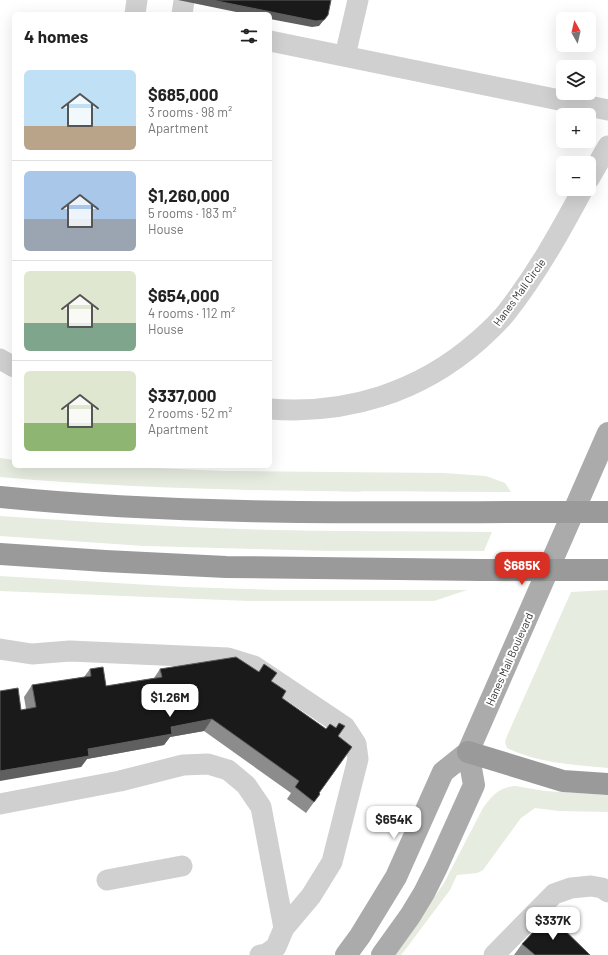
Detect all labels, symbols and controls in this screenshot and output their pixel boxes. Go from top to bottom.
north arrow [556,12,596,52]
map controls [556,12,596,196]
icon: filters [238,25,260,47]
text: 4 homes [24,26,88,46]
button: layers [556,60,596,100]
text: $685,000 [148,84,218,104]
icon: home [56,86,104,134]
text: 3 rooms · 98 m² [148,104,232,120]
button: + [556,108,596,148]
text: Apartment [148,120,209,136]
button: − [556,156,596,196]
text: $1,260,000 [148,185,230,205]
icon: home [56,187,104,235]
text: 5 rooms · 183 m² [148,205,237,221]
text: House [148,221,184,237]
street label: Hanes Mall Circle [490,256,548,328]
text: $654,000 [148,285,219,305]
icon: home [56,287,104,335]
text: 4 rooms · 112 m² [148,305,235,321]
text: House [148,321,184,337]
text: $337,000 [148,385,217,405]
icon: home [56,387,104,435]
text: 2 rooms · 52 m² [148,405,233,421]
text: Apartment [148,421,209,437]
pin: $685K [494,552,550,586]
text: $685K [504,557,540,573]
street label: Hanes Mall Boulevard [483,611,535,707]
pin: $1.26M [137,684,203,718]
text: $1.26M [150,689,190,705]
pin: $654K [366,806,422,840]
text: $654K [375,811,413,827]
pin: $337K [525,907,581,941]
text: $337K [535,912,571,928]

